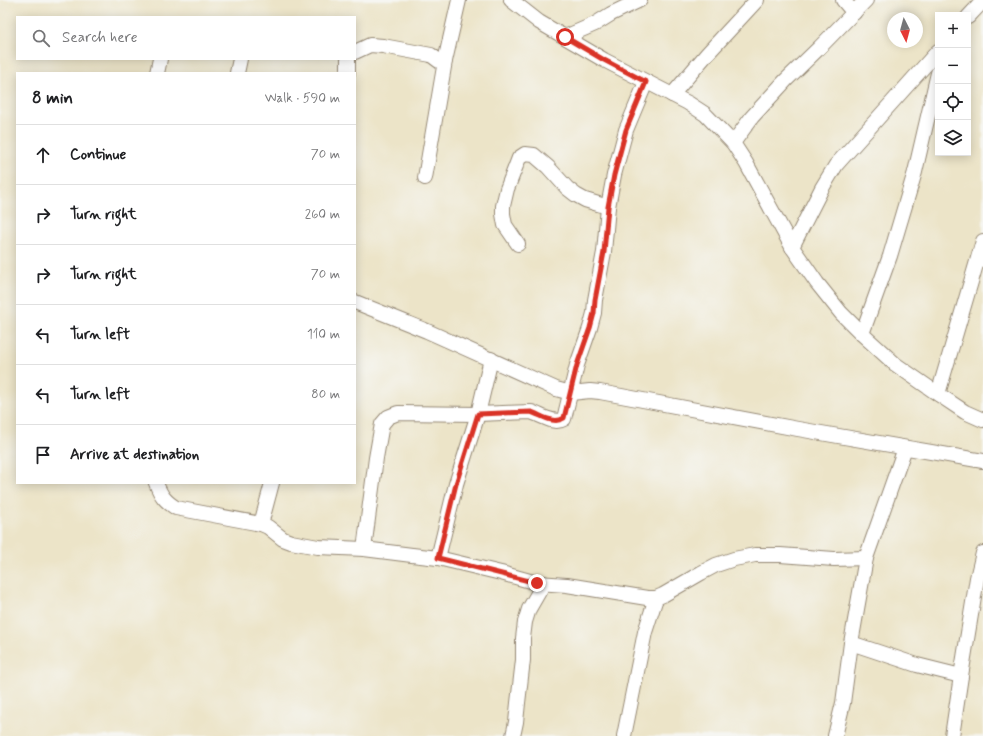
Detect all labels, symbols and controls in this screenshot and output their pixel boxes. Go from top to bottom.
north arrow [887,12,923,48]
map controls [935,12,971,156]
button: + [935,12,971,48]
search box [16,16,356,60]
icon: search [30,27,52,49]
text: Search here [62,28,138,48]
route start [556,28,574,46]
button: − [935,48,971,84]
button: locate [935,84,971,120]
text: 8 min [32,87,73,109]
text: Walk · 590 m [265,90,340,107]
button: layers [935,120,971,156]
icon: ahead [32,144,54,166]
text: Continue [70,145,126,165]
text: 70 m [311,146,340,163]
icon: right [32,204,54,226]
text: Turn right [70,205,137,225]
text: 260 m [305,206,340,223]
icon: right [32,264,54,286]
text: Turn right [70,265,137,285]
text: 70 m [311,266,340,283]
icon: left [32,324,54,346]
text: Turn left [70,325,130,345]
text: 110 m [307,326,340,343]
icon: left [32,384,54,406]
text: Turn left [70,385,130,405]
text: 80 m [311,386,340,403]
icon: arrive [32,444,54,466]
text: Arrive at destination [70,445,199,465]
route end [528,574,546,592]

